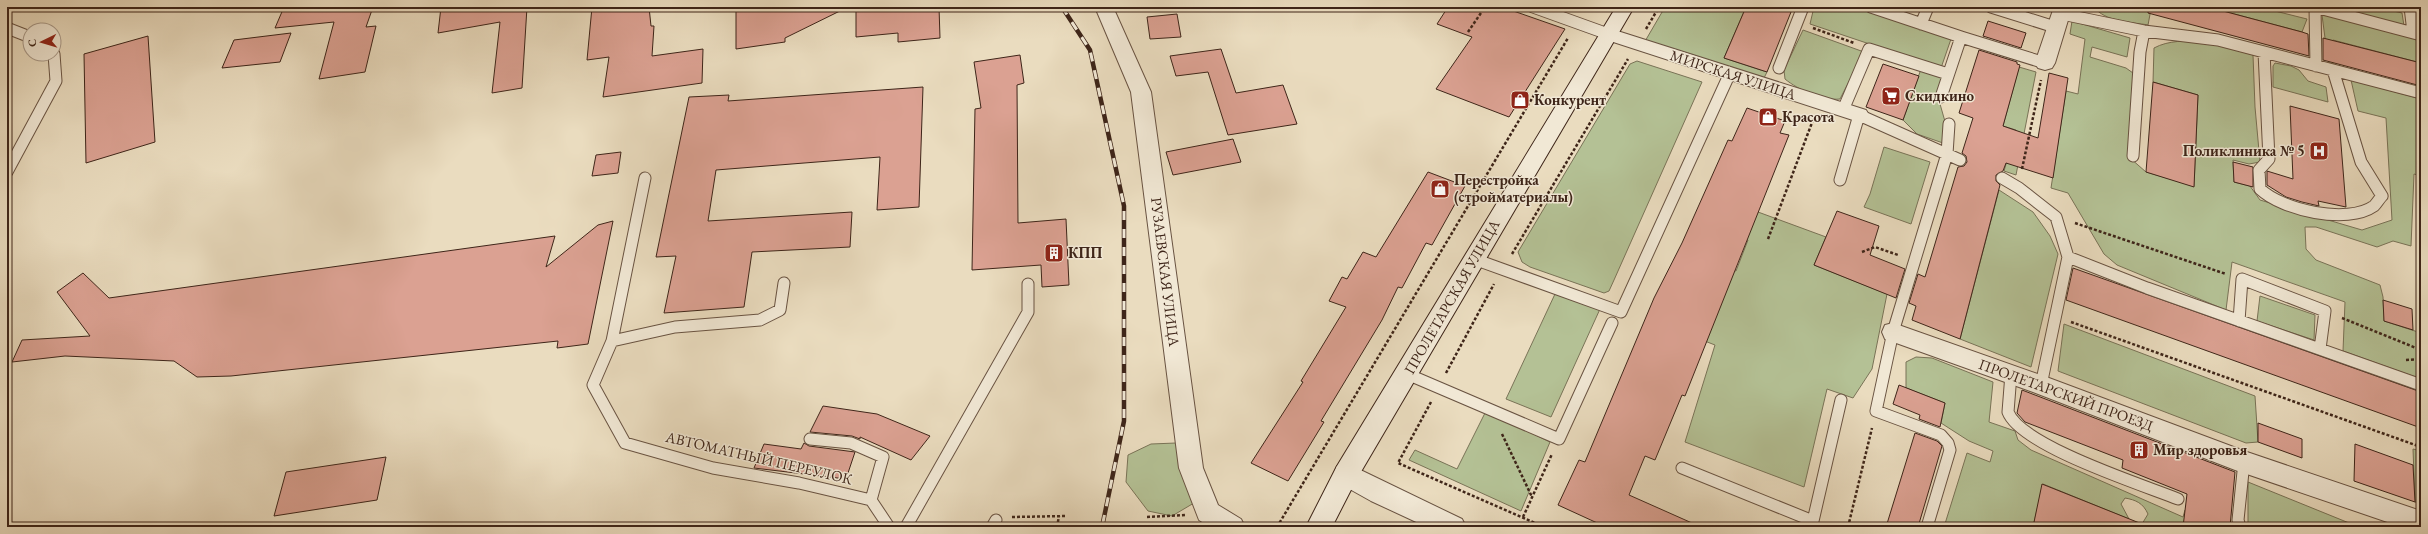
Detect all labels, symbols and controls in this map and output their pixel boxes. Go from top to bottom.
north arrow [22,22,62,62]
text: С [25,38,39,47]
street label: МИРСКАЯ УЛИЦА [1668,45,1799,104]
supermarket icon: Скидкино [1880,85,1902,107]
place label: Скидкино [1905,86,1974,105]
shop icon: Конкурент [1509,89,1531,111]
place label: Конкурент [1534,90,1606,109]
shop icon: Красота [1757,106,1779,128]
place label: Красота [1782,107,1835,126]
hospital icon: Поликлиника № 5 [2308,140,2330,162]
place label: Поликлиника № 5 [2183,141,2305,160]
place label: Перестройка (стройматериалы) [1454,170,1573,206]
shop icon: Перестройка (стройматериалы) [1429,178,1451,200]
street label: РУЗАЕВСКАЯ УЛИЦА [1147,196,1184,348]
street label: ПРОЛЕТАРСКАЯ УЛИЦА [1399,215,1504,378]
building icon: КПП [1043,242,1065,264]
place label: КПП [1068,243,1102,262]
street label: ПРОЛЕТАРСКИЙ ПРОЕЗД [1976,354,2156,435]
street label: АВТОМАТНЫЙ ПЕРЕУЛОК [663,427,854,488]
building icon: Мир здоровья [2128,439,2150,461]
place label: Мир здоровья [2153,440,2247,459]

